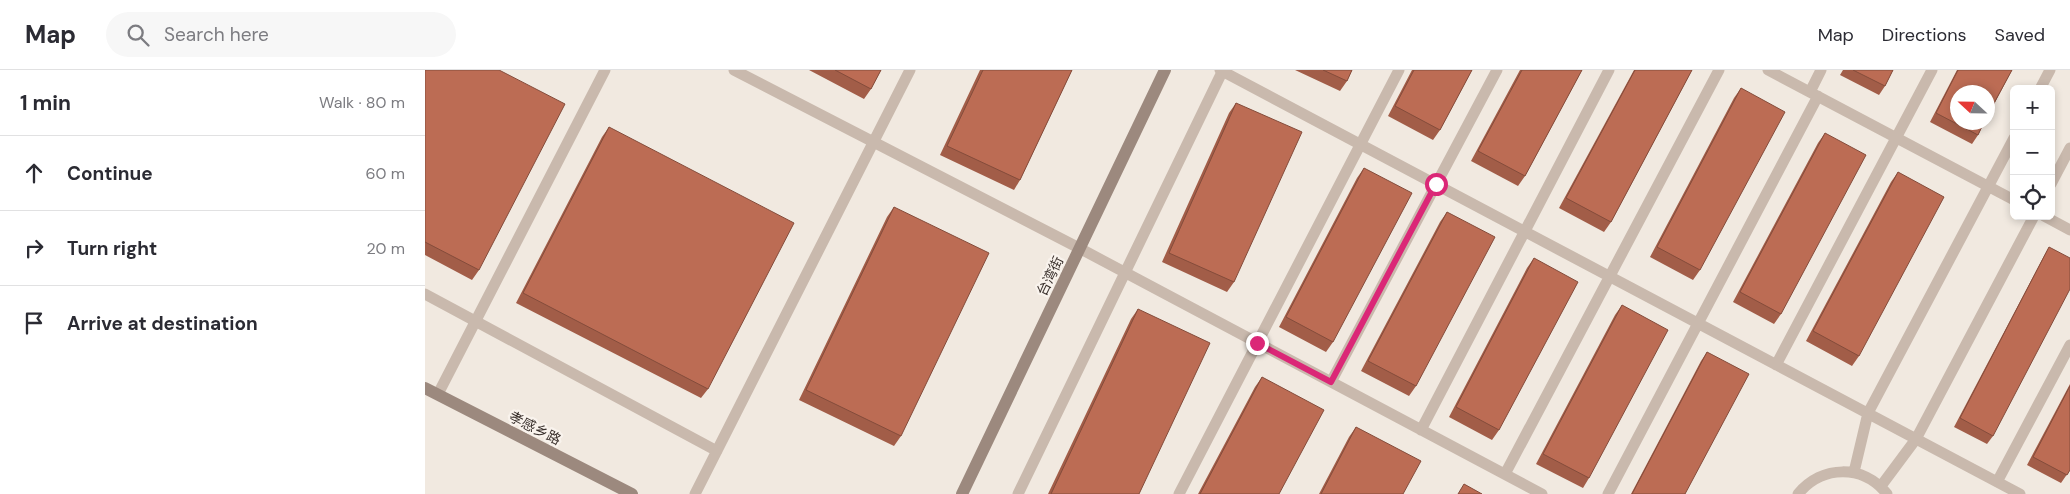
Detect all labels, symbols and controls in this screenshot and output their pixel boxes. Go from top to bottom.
search box [106,12,456,57]
text: Map [25,19,76,50]
icon: search [124,21,152,49]
text: Search here [164,22,269,47]
text: Map [1818,23,1854,47]
text: Directions [1882,23,1967,47]
text: Saved [1995,23,2045,47]
north arrow [1950,85,1995,130]
map controls [2010,85,2055,220]
button: + [2010,85,2055,130]
text: 1 min [20,89,71,117]
text: Walk · 80 m [319,92,405,113]
button: − [2010,130,2055,175]
icon: ahead [20,159,48,187]
text: Continue [67,161,153,186]
text: 60 m [365,163,405,184]
route start [1425,173,1448,196]
button: locate [2010,175,2055,220]
icon: right [20,234,48,262]
text: Turn right [67,236,157,261]
text: 20 m [366,238,405,259]
street label: 台湾街 [1033,253,1067,299]
icon: arrive [20,309,48,337]
text: Arrive at destination [67,311,258,336]
route end [1246,332,1269,355]
street label: 孝感乡路 [506,407,564,449]

